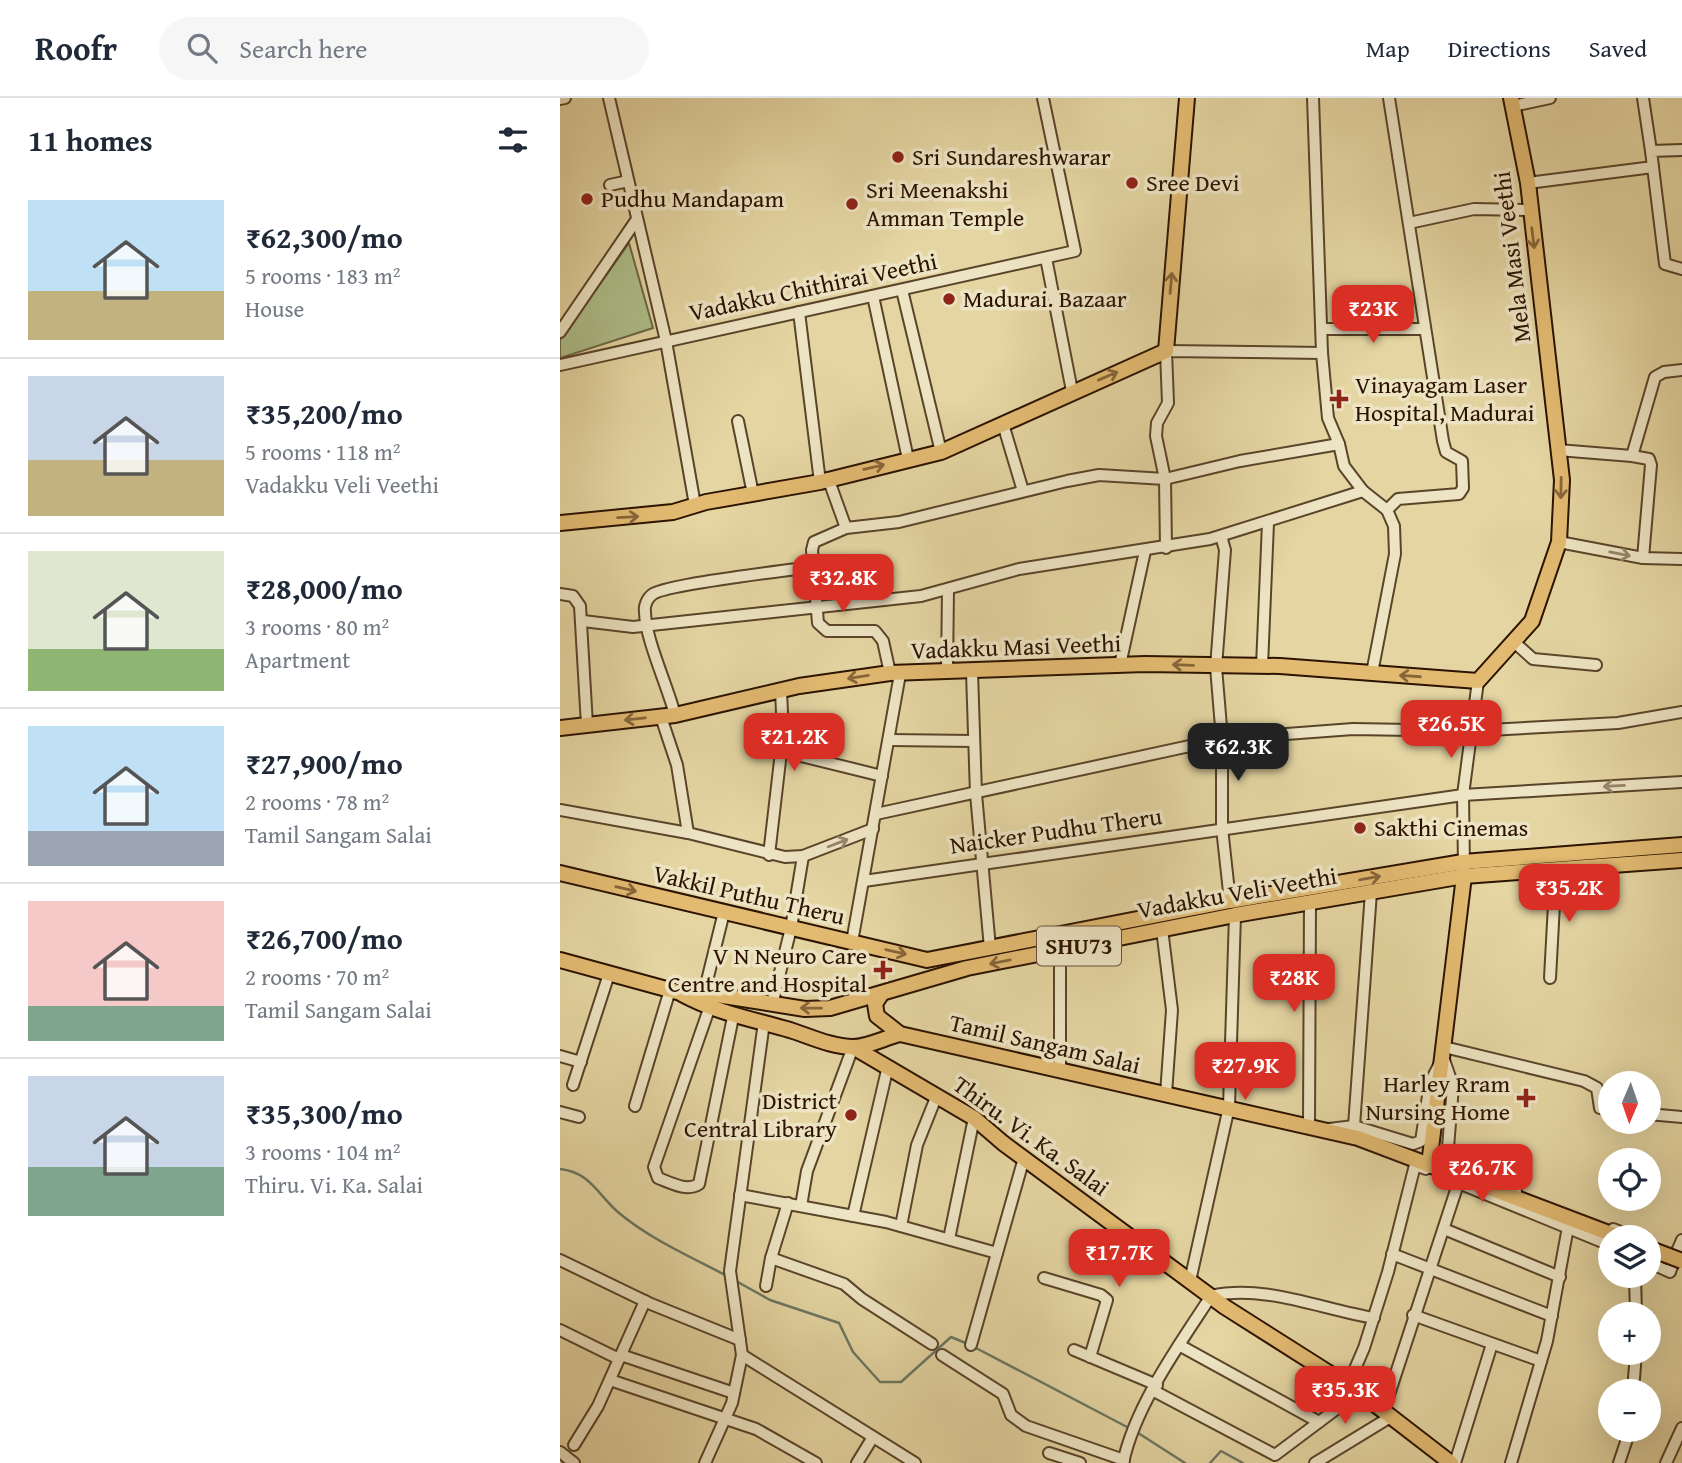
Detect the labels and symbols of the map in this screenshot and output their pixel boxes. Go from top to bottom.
place label: Sri Sundareshwarar [912,139,1111,174]
marker: Sri Sundareshwarar [890,149,906,165]
place label: Sree Devi [1146,165,1240,200]
street label: Mela Masi Veethi [1484,169,1539,345]
place label: Sri Meenakshi Amman Temple [866,172,1024,235]
marker: Sree Devi [1124,175,1140,191]
place label: Pudhu Mandapam [601,181,784,216]
marker: Pudhu Mandapam [579,191,595,207]
marker: Sri Meenakshi Amman Temple [844,196,860,212]
one-way arrow [1527,226,1540,249]
street label: Vadakku Chithirai Veethi [686,243,940,330]
one-way arrow [1165,272,1178,295]
place label: Madurai. Bazaar [963,281,1127,316]
pin: ₹23K [1332,286,1414,345]
marker: Madurai. Bazaar [941,291,957,307]
place label: Vinayagam Laser Hospital, Madurai [1355,367,1535,430]
one-way arrow [1097,368,1118,381]
marker: Vinayagam Laser Hospital, Madurai [1329,389,1349,409]
one-way arrow [862,460,885,473]
one-way arrow [1555,476,1568,499]
one-way arrow [616,510,639,523]
one-way arrow [1608,548,1631,561]
pin: ₹32.8K [786,554,900,614]
street label: Vadakku Masi Veethi [910,625,1122,668]
one-way arrow [1172,659,1195,672]
one-way arrow [1399,669,1422,682]
one-way arrow [847,671,870,684]
pin: ₹26.5K [1394,700,1508,760]
one-way arrow [624,713,647,726]
pin: ₹21.2K [737,714,851,773]
pin: ₹62.3K [1181,724,1295,783]
one-way arrow [1603,780,1626,793]
street label: Naicker Pudhu Theru [948,798,1164,863]
place label: Sakthi Cinemas [1374,810,1528,845]
marker: Sakthi Cinemas [1352,820,1368,836]
one-way arrow [826,835,848,848]
street label: Vakkil Puthu Theru [650,855,849,934]
street label: Vadakku Veli Veethi [1134,858,1340,927]
pin: ₹35.2K [1512,864,1626,924]
one-way arrow [1358,871,1381,884]
one-way arrow [615,883,637,896]
road number: SHU73 [1037,926,1121,966]
place label: V N Neuro Care Centre and Hospital [668,938,867,1001]
one-way arrow [884,946,907,960]
pin: ₹28K [1253,954,1335,1014]
one-way arrow [989,955,1012,969]
marker: V N Neuro Care Centre and Hospital [873,960,893,980]
one-way arrow [800,1002,823,1015]
street label: Tamil Sangam Salai [946,1005,1144,1083]
pin: ₹27.9K [1188,1042,1302,1102]
place label: Harley Rram Nursing Home [1365,1066,1510,1129]
street label: Thiru. Vi. Ka. Salai [946,1067,1117,1204]
north arrow [1598,1071,1661,1134]
place label: District Central Library [684,1083,838,1146]
marker: Harley Rram Nursing Home [1516,1088,1536,1108]
marker: District Central Library [843,1107,859,1123]
pin: ₹26.7K [1425,1144,1539,1204]
pin: ₹17.7K [1062,1230,1176,1289]
pin: ₹35.3K [1288,1366,1402,1426]

